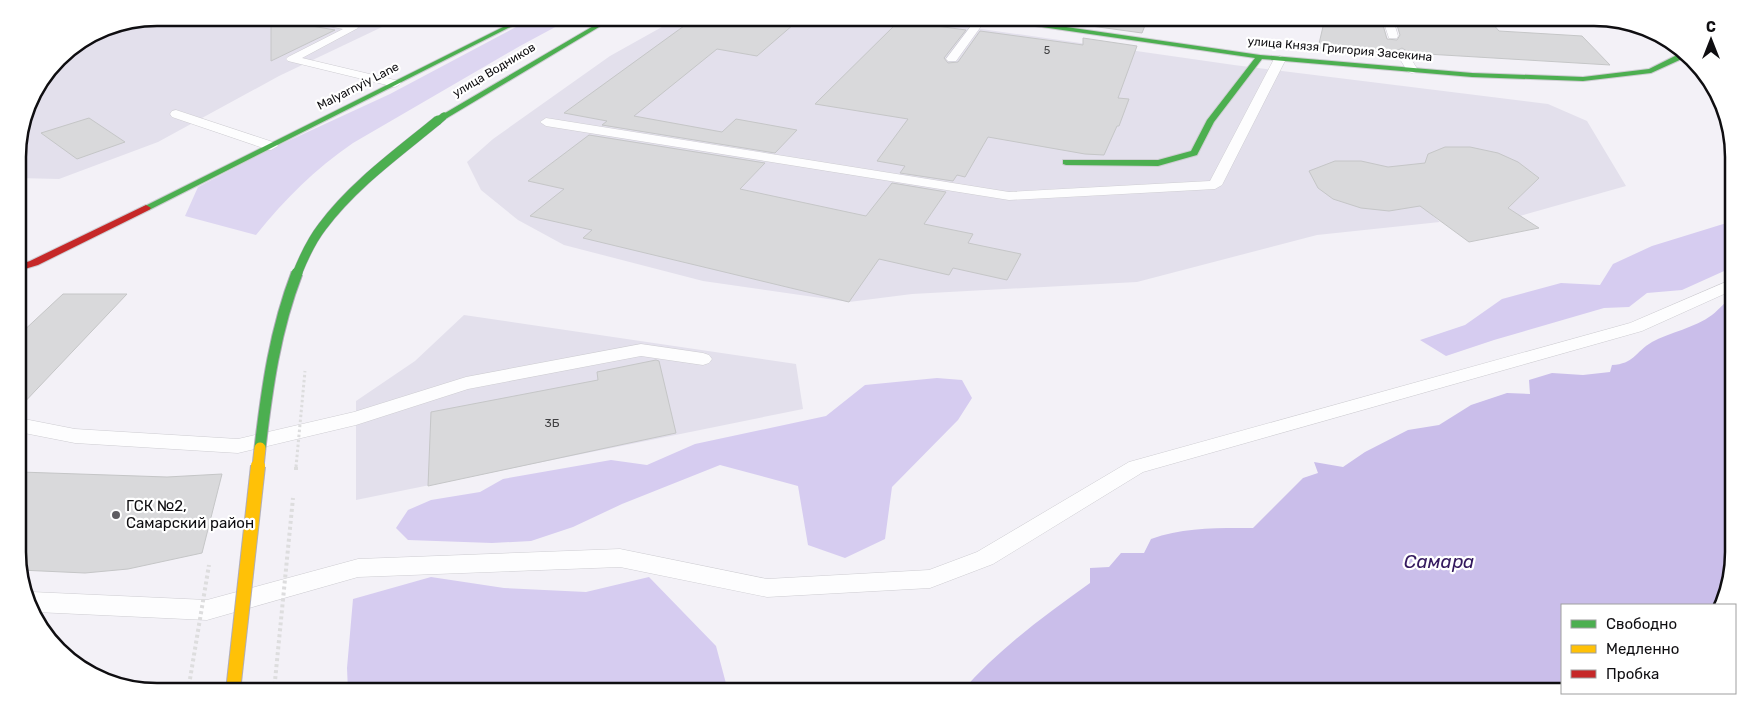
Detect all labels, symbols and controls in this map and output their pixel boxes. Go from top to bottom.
north arrow [1686,15,1736,65]
text: С [1706,19,1716,36]
street label: улица Князя Григория Засекина [1247,34,1433,64]
street label: улица Водников [450,40,538,100]
house number: 5 [1044,44,1051,57]
street label: Malyarnyiy Lane [315,59,401,113]
house number: 3Б [545,416,560,430]
place label: ГСК №2, Самарский район [126,497,254,532]
marker: ГСК №2, Самарский район [110,509,122,521]
water label: Самара [1404,550,1474,573]
legend [1561,604,1736,694]
text: Свободно [1606,615,1677,633]
text: Медленно [1606,640,1679,658]
text: Пробка [1606,665,1659,683]

